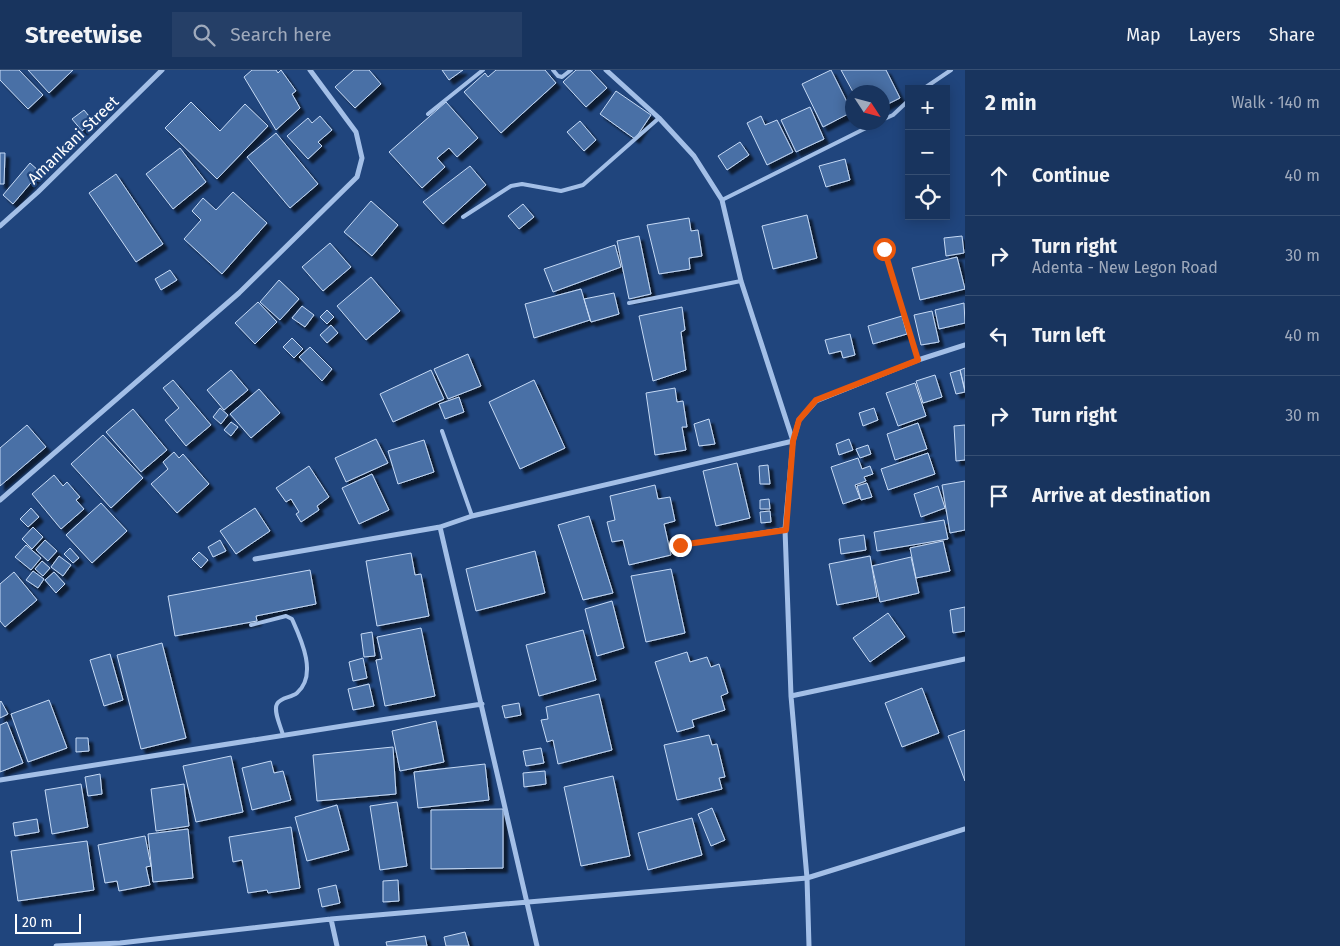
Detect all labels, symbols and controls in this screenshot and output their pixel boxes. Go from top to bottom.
search box [172,12,522,57]
text: Streetwise [25,21,142,49]
icon: search [190,21,218,49]
text: Search here [230,23,332,46]
text: Map [1126,24,1161,46]
text: Layers [1189,24,1241,46]
text: Share [1269,24,1315,46]
north arrow [845,85,890,130]
map controls [905,85,950,220]
button: + [905,85,950,130]
text: 2 min [985,90,1037,116]
street label: Amankani Street [24,92,123,188]
text: Walk · 140 m [1231,93,1320,112]
button: − [905,130,950,175]
icon: ahead [985,162,1013,190]
text: Continue [1032,164,1110,187]
text: 40 m [1285,166,1320,185]
button: locate [905,175,950,220]
text: Turn right [1032,235,1117,258]
route start [873,238,896,261]
icon: right [985,242,1013,270]
text: 30 m [1285,246,1320,265]
text: Adenta - New Legon Road [1032,258,1218,277]
icon: left [985,322,1013,350]
text: Turn left [1032,324,1106,347]
text: 40 m [1285,326,1320,345]
icon: right [985,402,1013,430]
text: Turn right [1032,404,1117,427]
text: 30 m [1285,406,1320,425]
icon: arrive [985,482,1013,510]
text: Arrive at destination [1032,484,1211,507]
route end [669,534,692,557]
scale bar [15,911,81,934]
text: 20 m [22,914,52,931]

